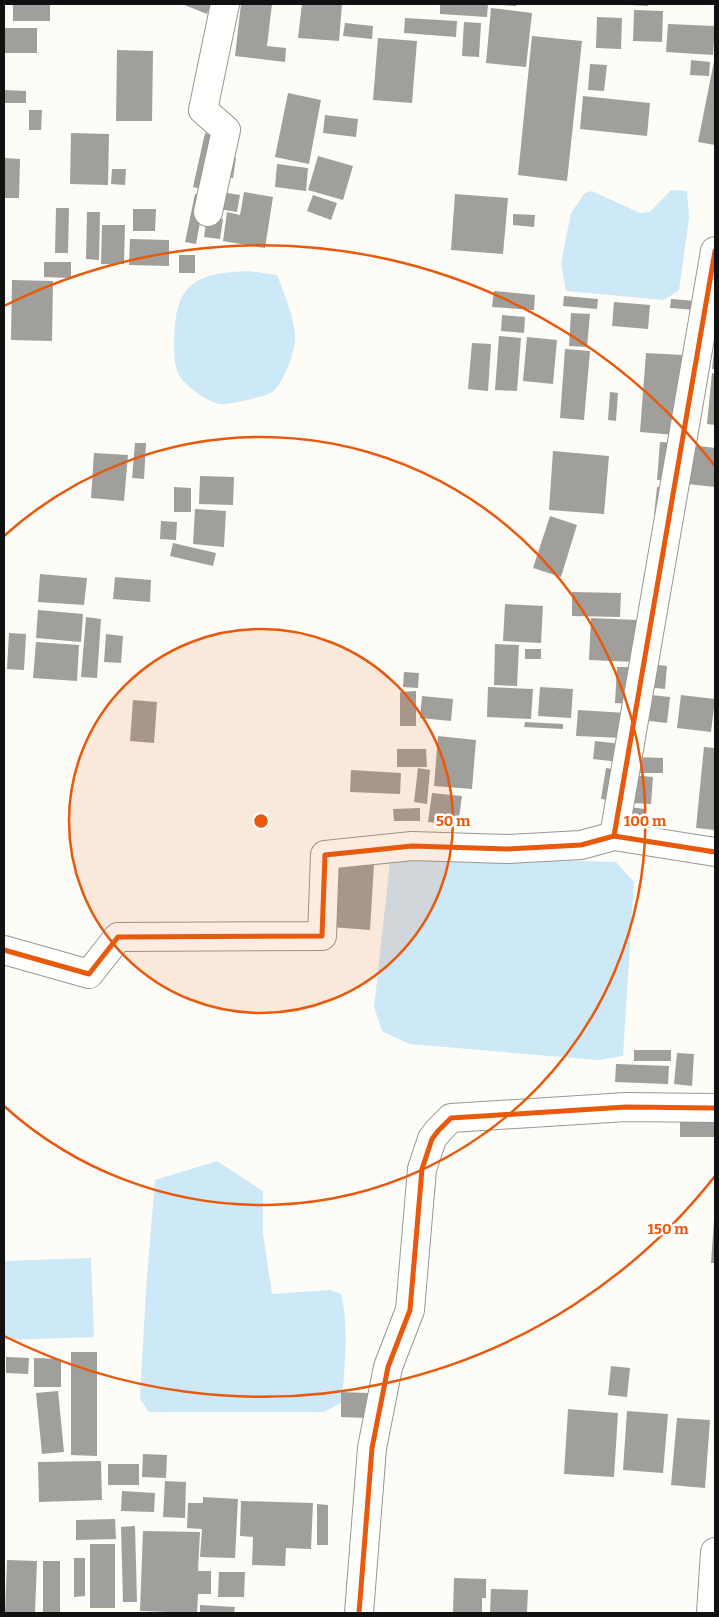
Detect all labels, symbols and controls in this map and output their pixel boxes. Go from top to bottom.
centre of rings [252,812,270,830]
text: 50 m [436,812,471,830]
text: 100 m [624,812,667,830]
text: 150 m [647,1220,689,1238]

